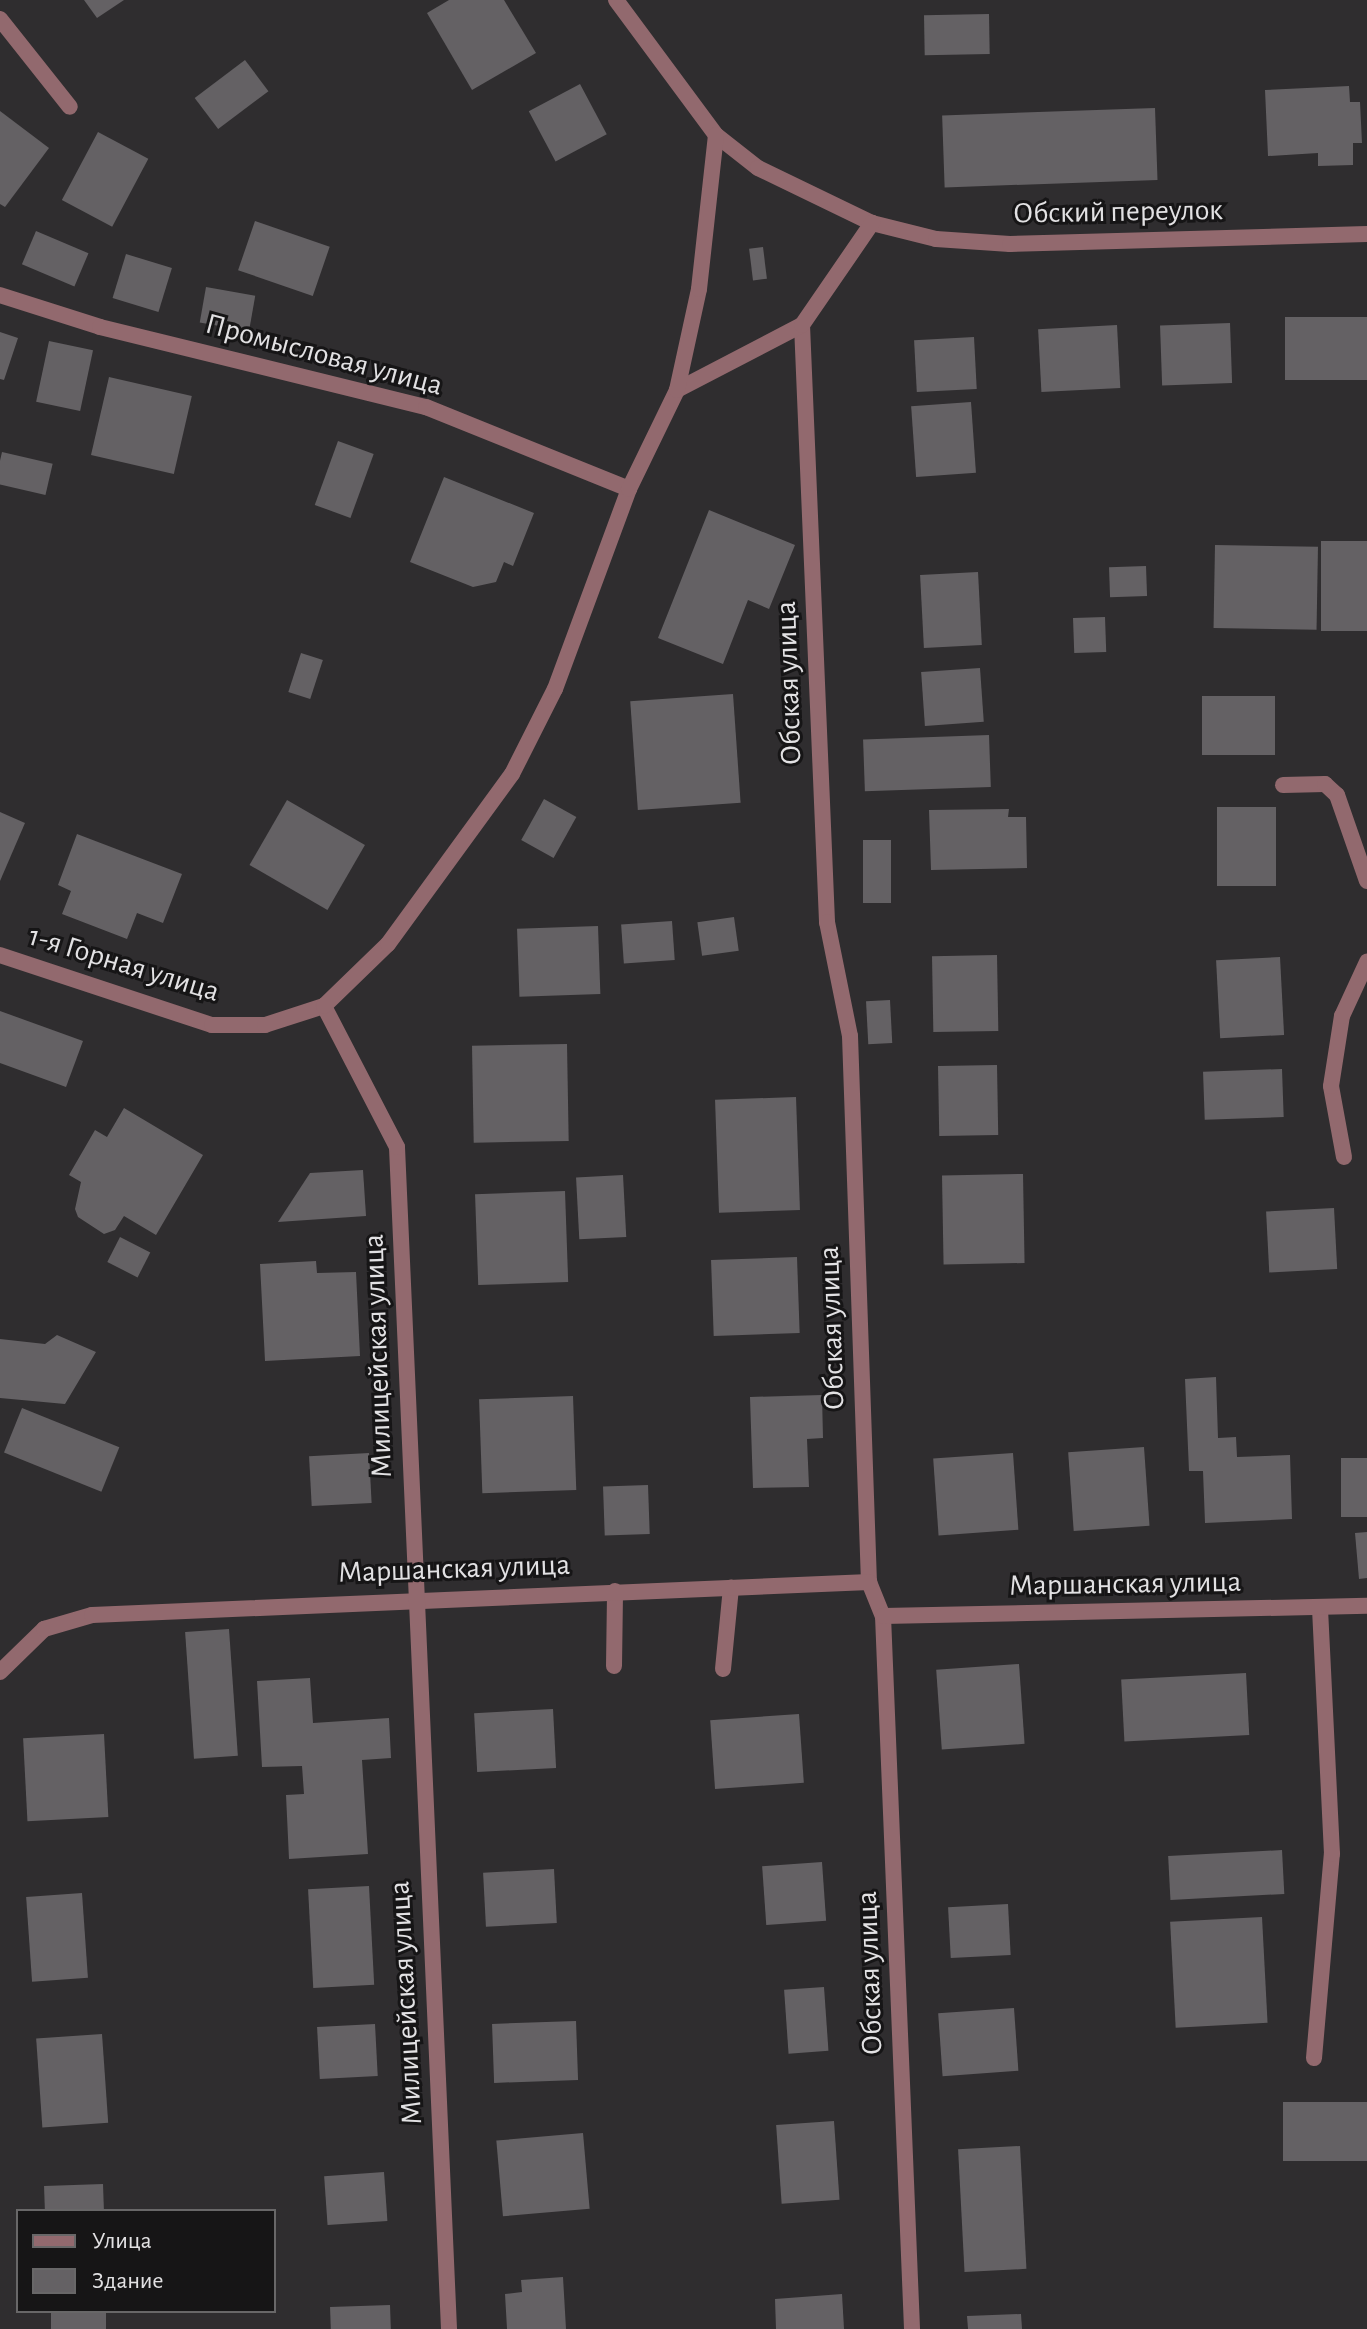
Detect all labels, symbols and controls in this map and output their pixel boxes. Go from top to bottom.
street label: Обский переулок [1013,192,1223,232]
street label: Промысловая улица [201,306,447,404]
street label: Обская улица [768,600,810,766]
street label: 1-я Горная улица [24,918,224,1010]
street label: Милицейская улица [356,1233,400,1479]
street label: Обская улица [811,1245,853,1411]
street label: Маршанская улица [337,1547,571,1591]
street label: Маршанская улица [1008,1564,1242,1604]
street label: Милицейская улица [382,1880,430,2126]
street label: Обская улица [849,1890,891,2056]
legend [16,2209,276,2313]
text: Улица [92,2229,152,2253]
text: Здание [92,2269,163,2293]

